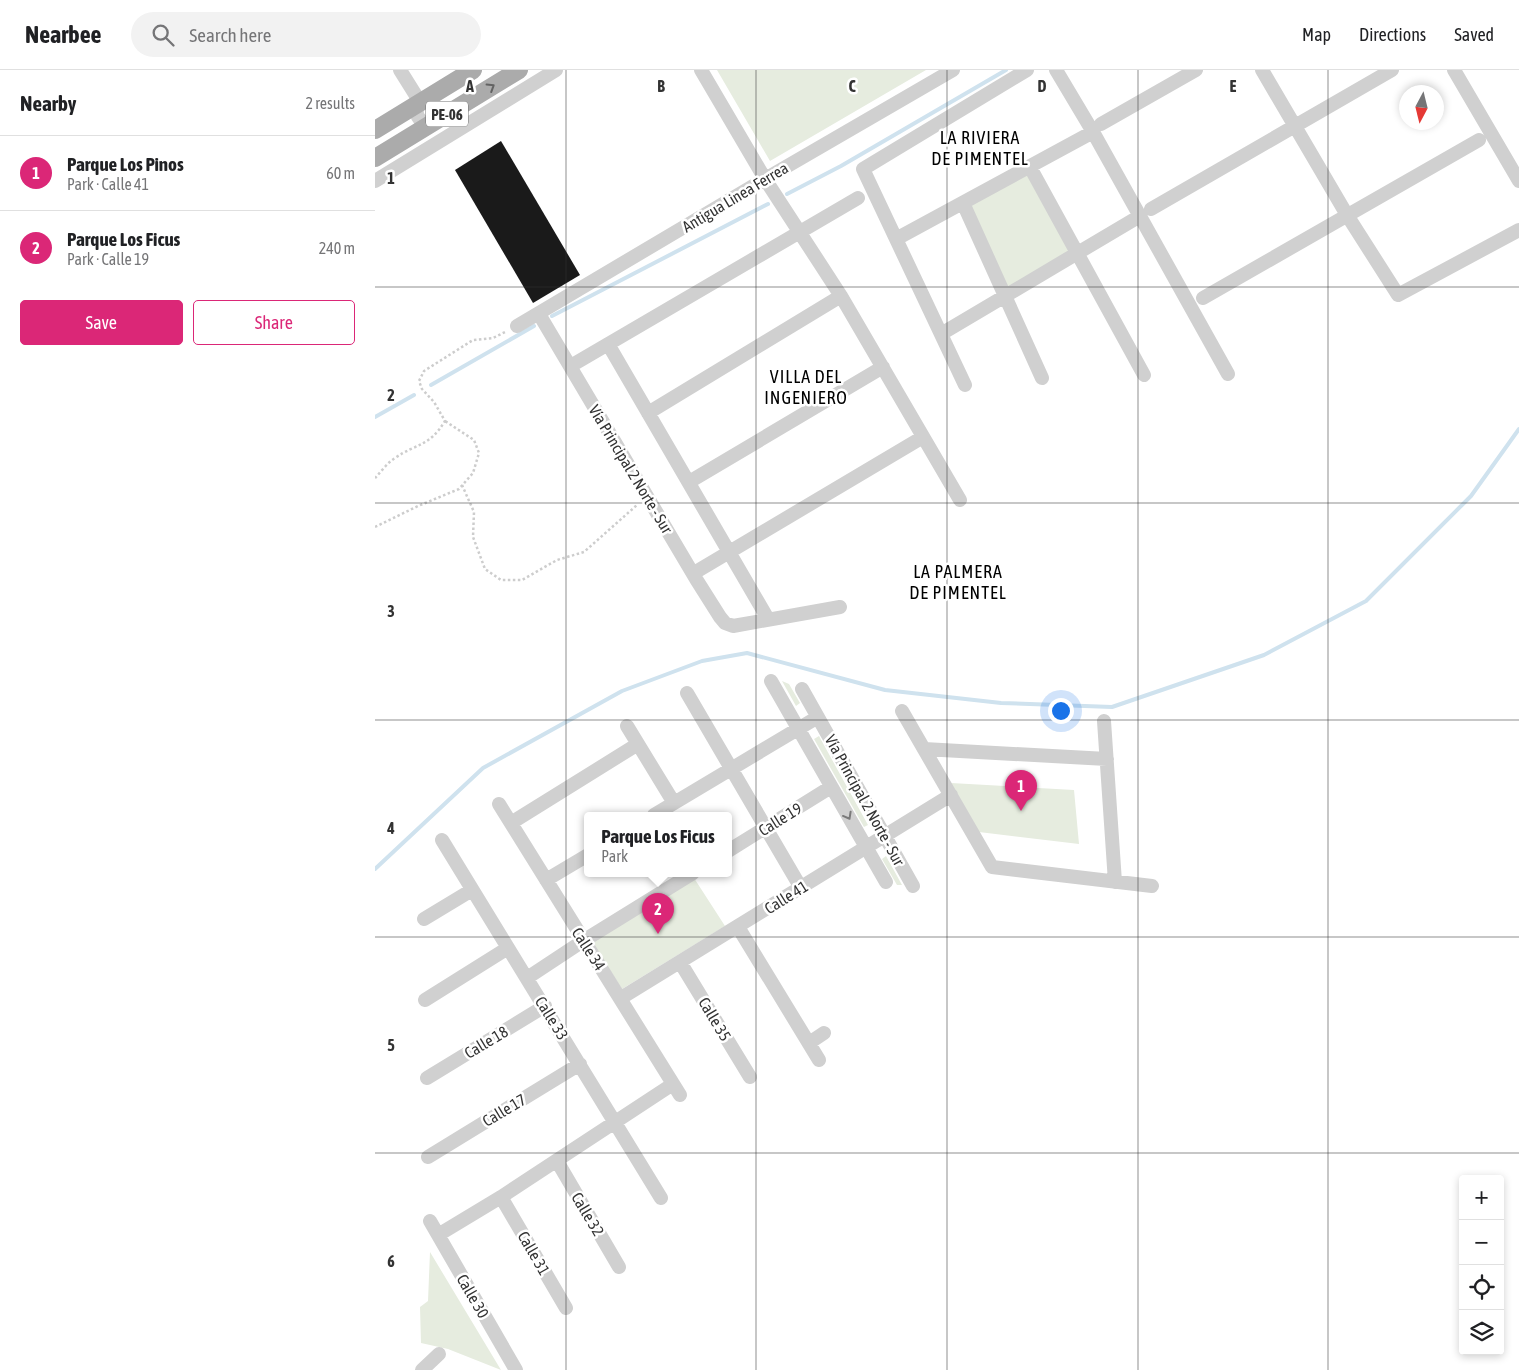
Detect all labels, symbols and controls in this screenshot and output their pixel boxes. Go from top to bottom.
search box [131,12,481,57]
text: Nearbee [25,21,101,48]
icon: search [149,21,177,49]
text: Search here [189,24,271,46]
text: Map [1302,24,1331,45]
text: Directions [1359,24,1426,45]
text: Saved [1454,24,1494,45]
text: A [465,77,474,95]
text: B [657,77,665,95]
text: C [848,77,856,95]
text: D [1038,77,1047,95]
text: E [1230,77,1237,95]
one-way arrow [486,83,495,93]
north arrow [1399,85,1444,130]
text: Nearby [20,91,76,115]
text: 2 results [305,94,355,112]
road number: PE-06 [426,102,468,126]
district label: LA RIVIERA DE PIMENTEL [931,127,1029,169]
text: Parque Los Pinos [67,153,184,175]
street label: Antigua Linea Ferrea [679,158,792,237]
text: 1 [32,164,40,182]
text: 60 m [326,164,355,182]
text: 1 [387,169,395,187]
text: Park · Calle 41 [67,175,149,193]
text: Parque Los Ficus [67,228,180,250]
text: 2 [32,239,40,257]
text: 240 m [319,239,355,257]
text: Park · Calle 19 [67,250,149,268]
button: Save [20,300,183,345]
button: Share [193,300,355,345]
district label: VILLA DEL INGENIERO [764,366,848,408]
text: 2 [387,386,395,404]
street label: Vía Principal 2 Norte - Sur [585,401,677,537]
district label: LA PALMERA DE PIMENTEL [909,561,1007,603]
text: 3 [387,602,395,620]
your location [1048,698,1074,724]
street label: Vía Principal 2 Norte - Sur [821,731,909,869]
pin: 1 [1005,770,1037,811]
street label: Calle 19 [755,799,805,839]
one-way arrow [842,811,852,820]
popup [584,812,732,877]
text: 4 [386,819,395,837]
text: Parque Los Ficus [601,825,715,847]
text: Park [601,847,628,865]
street label: Calle 41 [761,877,811,917]
pin: 2 [642,893,674,934]
street label: Calle 34 [569,924,609,974]
street label: Calle 33 [532,993,572,1043]
street label: Calle 35 [695,994,735,1044]
street label: Calle 18 [461,1022,511,1062]
text: 5 [387,1036,395,1054]
street label: Calle 17 [479,1090,529,1130]
map controls [1459,1175,1504,1355]
button: + [1459,1175,1504,1220]
street label: Calle 32 [568,1189,608,1239]
button: − [1459,1220,1504,1265]
street label: Calle 31 [514,1228,554,1278]
text: 6 [387,1252,395,1270]
button: locate [1459,1265,1504,1310]
street label: Calle 30 [453,1271,493,1321]
button: layers [1459,1310,1504,1355]

